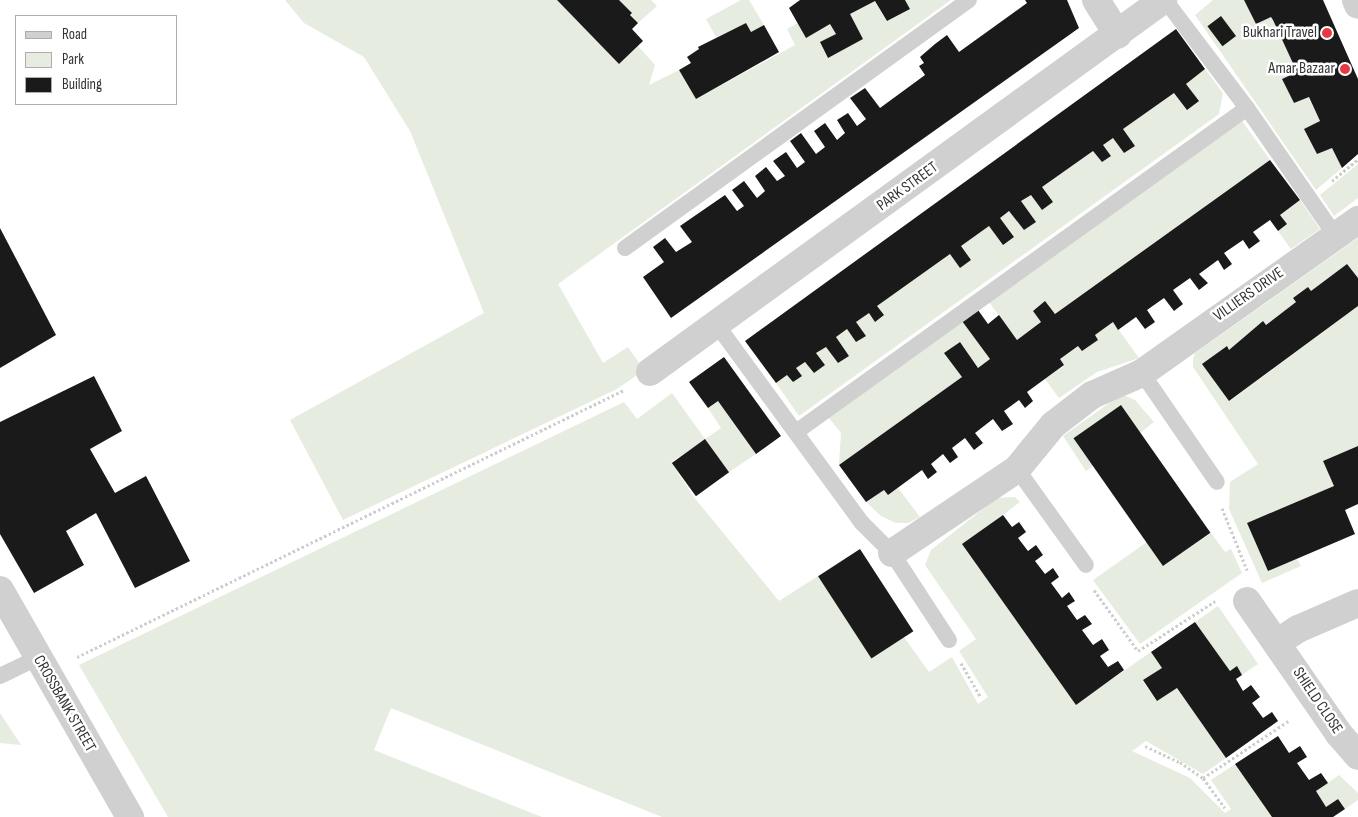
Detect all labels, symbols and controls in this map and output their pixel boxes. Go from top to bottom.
legend [15,15,178,105]
place label: Bukhari Travel [1243,23,1317,43]
text: Road [62,25,87,44]
marker: Bukhari Travel [1321,27,1333,39]
text: Park [62,50,84,69]
place label: Amar Bazaar [1268,59,1335,79]
marker: Amar Bazaar [1339,63,1351,75]
text: Building [62,75,102,94]
street label: PARK STREET [874,158,942,216]
street label: VILLIERS DRIVE [1210,264,1288,326]
street label: CROSSBANK STREET [29,652,99,756]
street label: SHIELD CLOSE [1288,664,1346,738]

